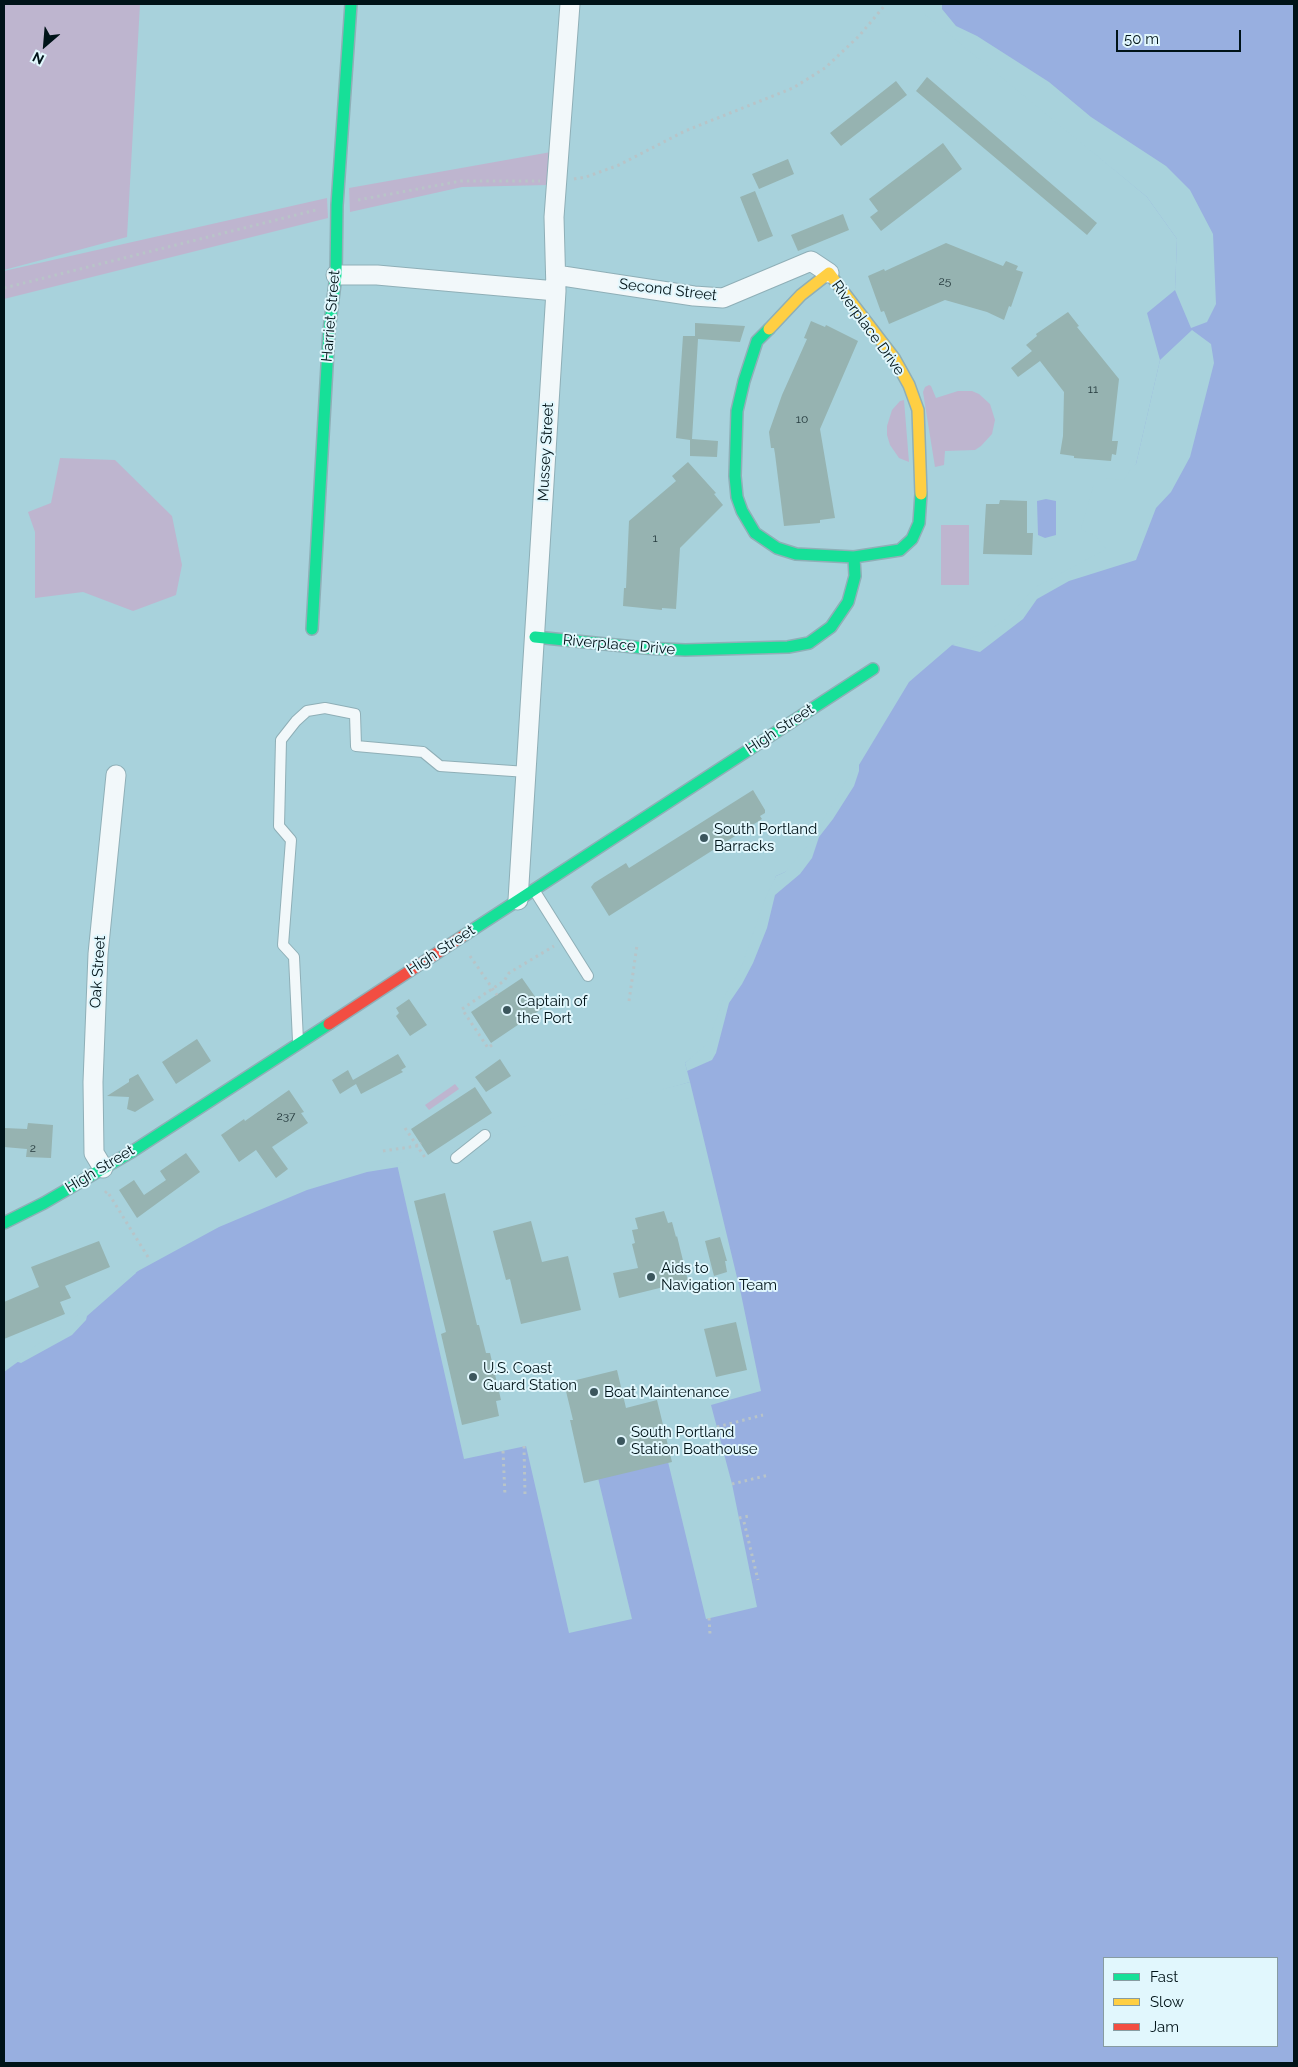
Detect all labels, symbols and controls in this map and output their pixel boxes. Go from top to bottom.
north arrow [20,20,70,70]
scale bar [1118,20,1243,52]
text: 50 m [1124,30,1159,48]
text: N [30,49,47,68]
street label: Harriet Street [318,269,344,363]
house number: 25 [939,274,951,288]
street label: Second Street [618,275,718,305]
street label: Riverplace Drive [828,277,908,379]
house number: 11 [1088,382,1098,396]
street label: Mussey Street [534,402,558,502]
house number: 10 [796,412,808,426]
house number: 1 [652,531,658,545]
street label: Riverplace Drive [562,631,676,659]
street label: High Street [742,700,818,758]
place label: South Portland Barracks [714,820,817,855]
marker: South Portland Barracks [698,832,710,844]
street label: High Street [403,921,479,979]
street label: Oak Street [86,935,110,1009]
place label: Captain of the Port [517,992,587,1027]
marker: Captain of the Port [501,1004,513,1016]
house number: 237 [276,1109,296,1123]
house number: 2 [30,1141,36,1155]
street label: High Street [62,1141,138,1197]
place label: Aids to Navigation Team [661,1259,777,1294]
marker: Aids to Navigation Team [645,1271,657,1283]
place label: U.S. Coast Guard Station [483,1359,577,1394]
marker: U.S. Coast Guard Station [467,1371,479,1383]
place label: Boat Maintenance [604,1383,729,1401]
marker: Boat Maintenance [588,1386,600,1398]
place label: South Portland Station Boathouse [631,1423,758,1458]
marker: South Portland Station Boathouse [615,1435,627,1447]
legend [1103,1957,1278,2047]
text: Fast [1150,1968,1178,1986]
text: Slow [1150,1993,1184,2011]
text: Jam [1150,2018,1179,2036]

